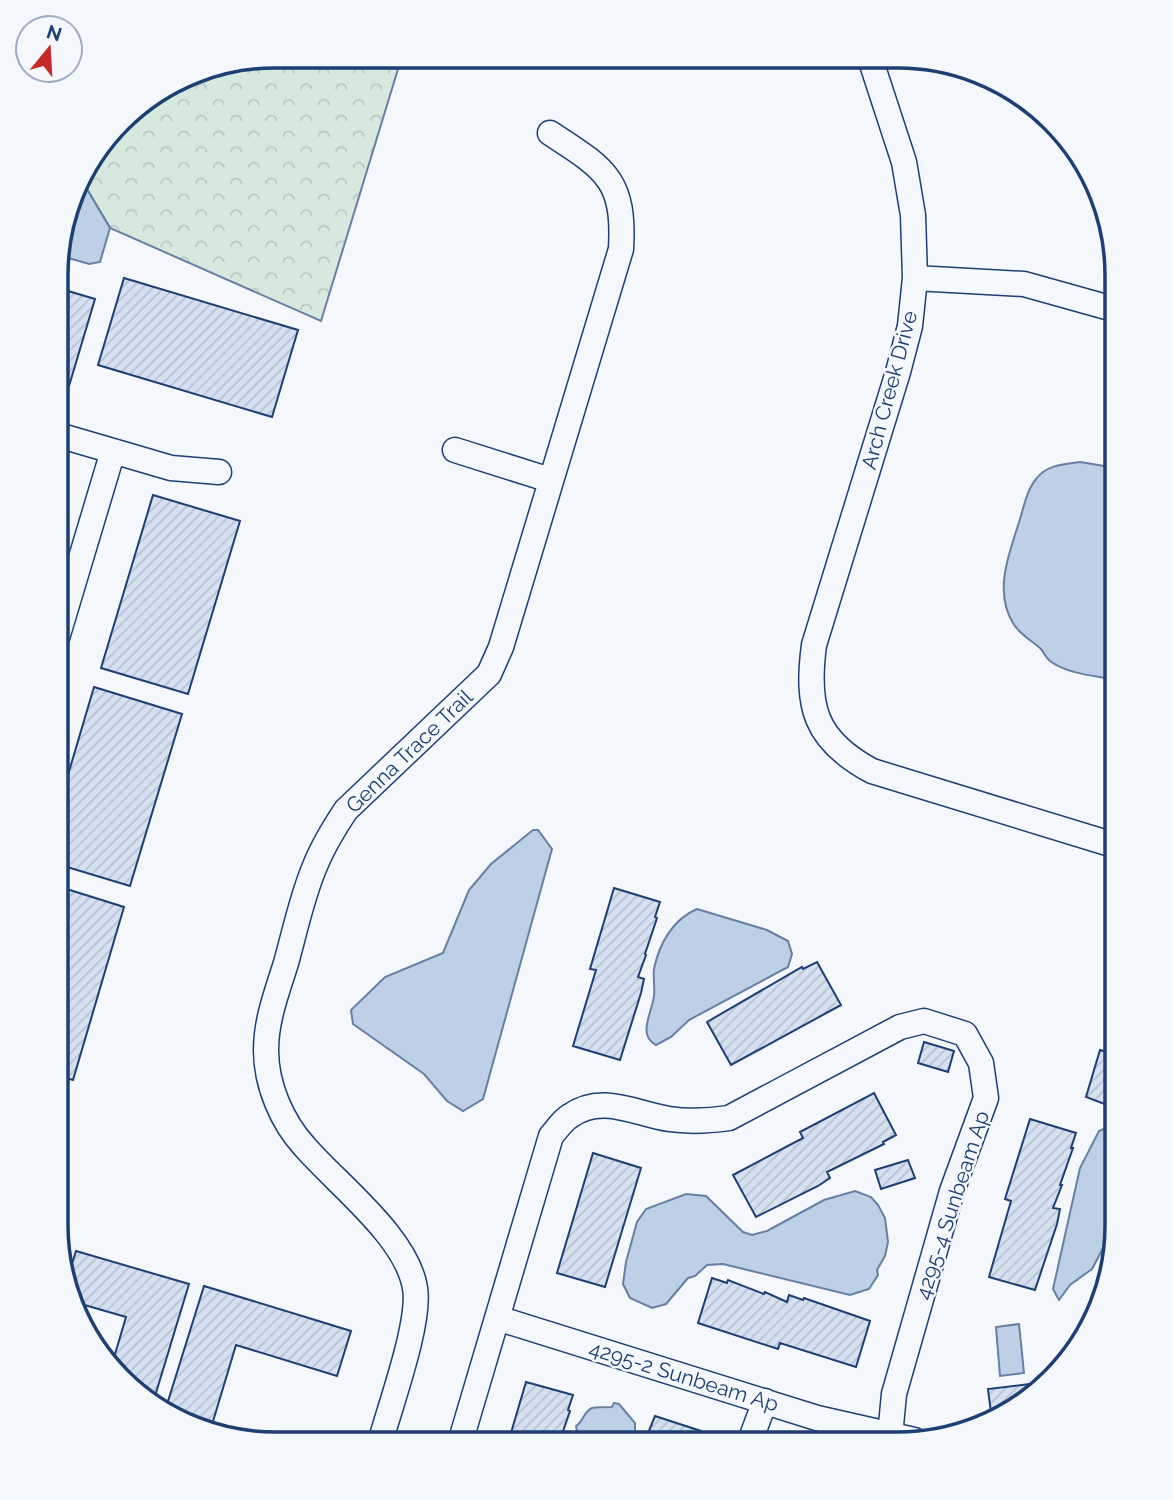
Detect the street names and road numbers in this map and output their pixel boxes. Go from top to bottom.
street label: Arch Creek Drive [856,308,922,472]
street label: Genna Trace Trail [341,684,478,818]
street label: 4295-4 Sunbeam Ap [910,1107,994,1303]
street label: 4295-2 Sunbeam Ap [586,1335,782,1417]

